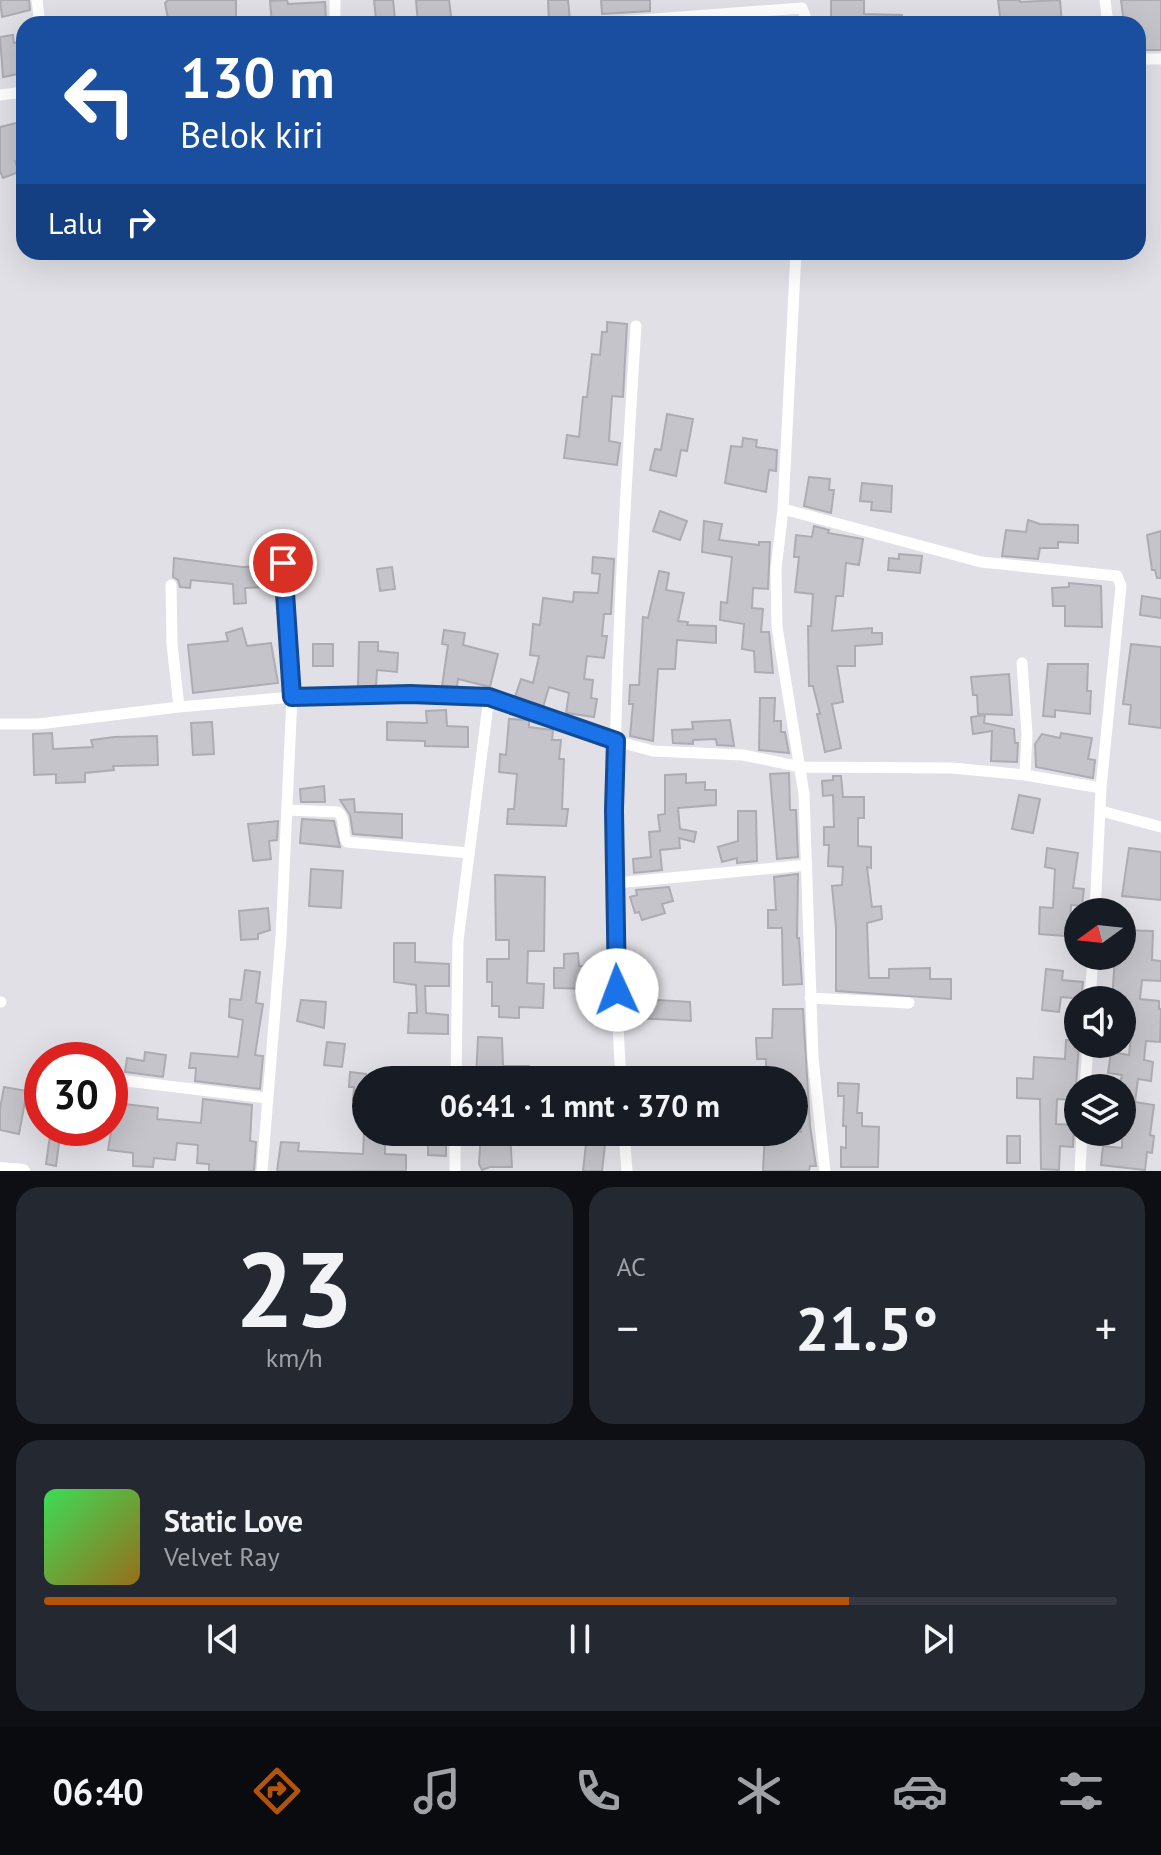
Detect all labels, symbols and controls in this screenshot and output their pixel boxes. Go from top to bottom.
text: 130 m [180,41,335,113]
icon: left [48,48,152,152]
text: Belok kiri [180,111,324,158]
icon: right [119,200,163,244]
text: Lalu [48,203,103,242]
pin [249,529,317,597]
icon: arrive [261,541,305,585]
north arrow [1064,898,1136,970]
map controls [1064,898,1136,1146]
position arrow [575,948,659,1032]
button: sound [1064,986,1136,1058]
speed limit sign: 30 [24,1042,128,1146]
button: layers [1064,1074,1136,1146]
text: 06:41 · 1 mnt · 370 m [440,1086,720,1125]
text: 23 [235,1221,353,1356]
text: AC [617,1250,646,1283]
text: 21.5° [795,1289,938,1367]
text: − [617,1299,639,1356]
text: + [1095,1299,1117,1356]
text: km/h [266,1341,323,1374]
text: Static Love [164,1501,303,1540]
text: Velvet Ray [164,1540,280,1573]
icon: previous [201,1617,245,1661]
icon: pause [558,1617,602,1661]
icon: next [916,1617,960,1661]
icon: directions [249,1763,305,1819]
icon: music [409,1763,465,1819]
icon: phone [570,1763,626,1819]
icon: climate [731,1763,787,1819]
icon: car [892,1763,948,1819]
icon: filters [1053,1763,1109,1819]
text: 06:40 [52,1768,144,1815]

